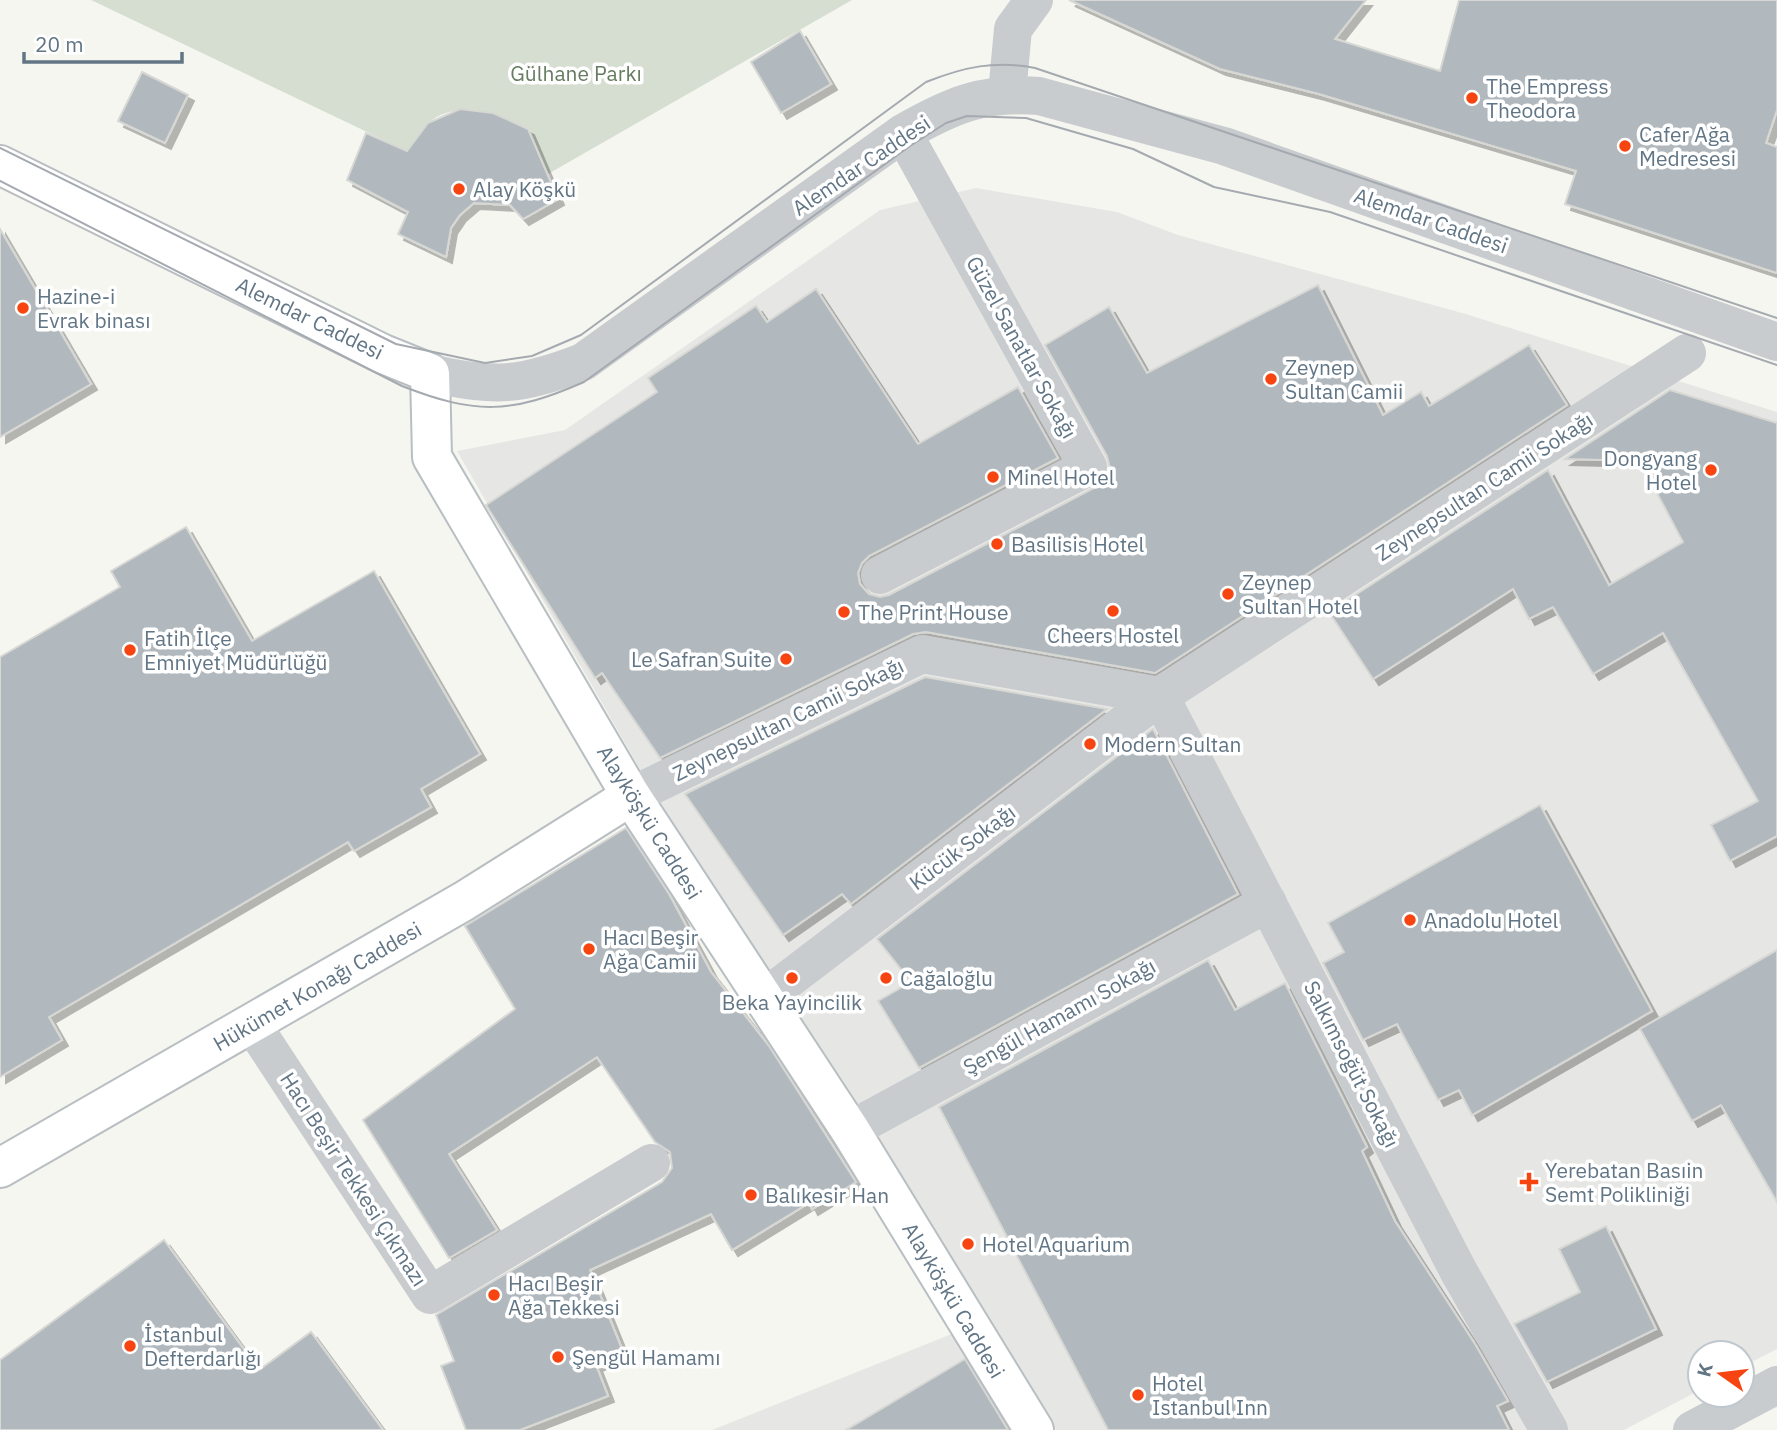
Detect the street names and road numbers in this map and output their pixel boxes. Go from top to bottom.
street label: Alemdar Caddesi [787,108,935,222]
street label: Alemdar Caddesi [1350,181,1512,259]
street label: Güzel Sanatlar Sokağı [960,251,1084,443]
street label: Alemdar Caddesi [232,270,388,366]
street label: Zeynepsultan Camii Sokağı [1370,405,1598,567]
street label: Zeynepsultan Camii Sokağı [668,651,908,787]
street label: Alayköşkü Caddesi [591,740,709,904]
street label: Kücük Sokağı [903,798,1021,896]
street label: Hükümet Konağı Caddesi [208,915,426,1057]
street label: Şengül Hamamı Sokağı [958,951,1160,1081]
street label: Salkımsoğüt Sokağı [1298,976,1406,1152]
street label: Hacı Beşir Tekkesi Çıkmazı [274,1067,434,1291]
street label: Alayköşkü Caddesi [896,1217,1012,1383]

